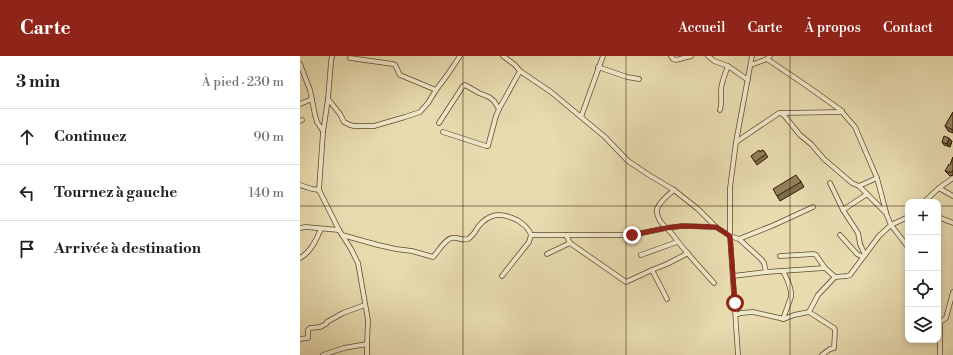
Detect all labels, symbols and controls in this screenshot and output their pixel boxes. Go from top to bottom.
text: Carte [20,16,71,40]
text: Accueil [678,19,725,37]
text: Carte [747,19,782,37]
text: À propos [804,19,861,37]
text: Contact [883,19,933,37]
text: 3 min [16,71,60,93]
text: À pied · 230 m [202,74,284,90]
icon: ahead [16,126,38,148]
text: Continuez [54,127,126,146]
text: 90 m [253,129,284,145]
icon: left [16,182,38,204]
text: Tournez à gauche [54,183,177,202]
text: 140 m [248,185,284,201]
map controls [905,199,941,343]
button: + [905,199,941,235]
route end [623,226,641,244]
button: − [905,235,941,271]
icon: arrive [16,238,38,260]
text: Arrivée à destination [54,239,201,258]
button: locate [905,271,941,307]
route start [726,294,744,312]
button: layers [905,307,941,343]

